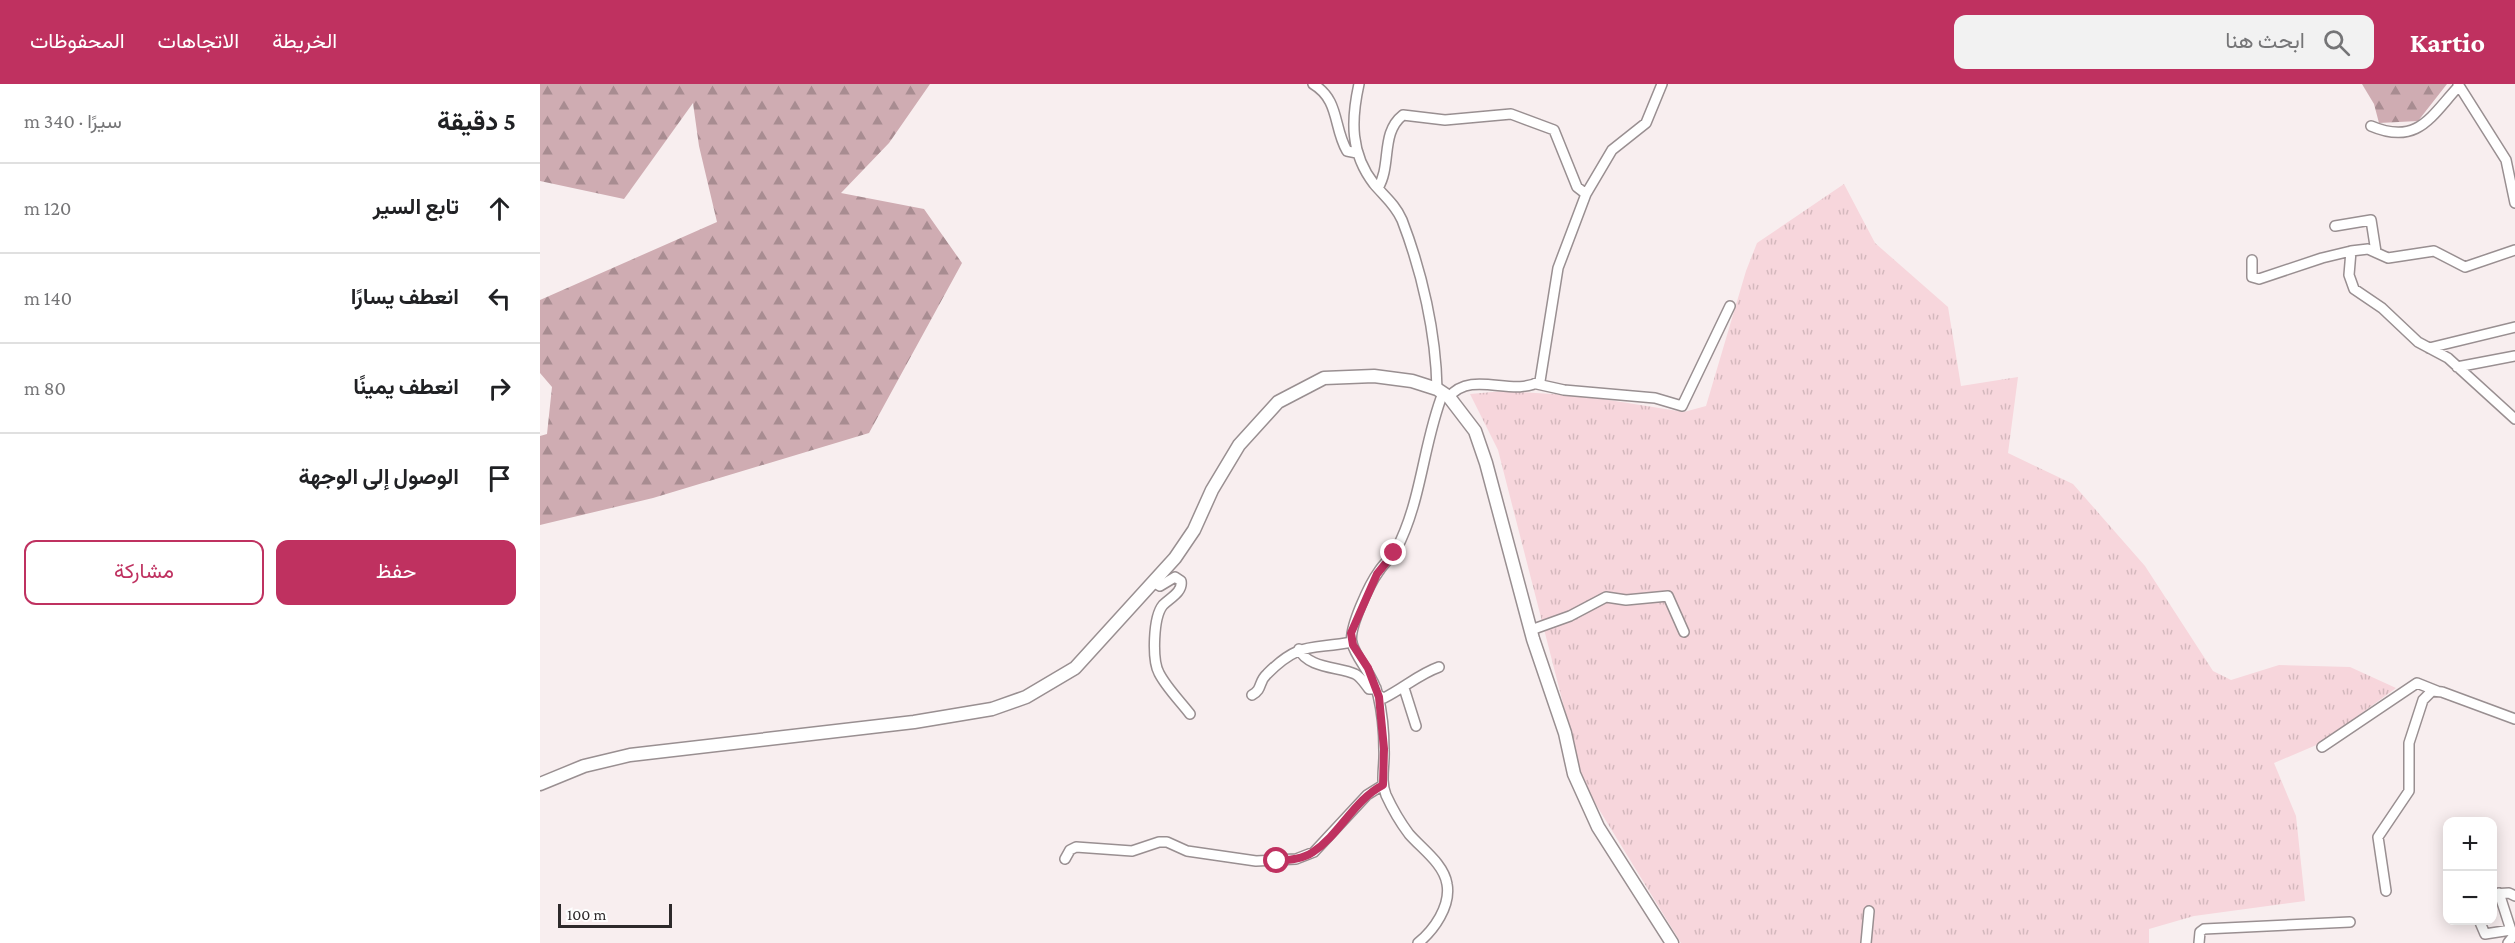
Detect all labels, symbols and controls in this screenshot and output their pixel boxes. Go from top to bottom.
search box [1954,15,2374,69]
icon: search [2320,26,2353,59]
text: Kartio [2410,27,2485,58]
text: ابحث هنا [2225,28,2305,53]
text: المحفوظات [30,29,125,53]
text: الاتجاهات [158,29,239,53]
text: الخريطة [272,29,337,53]
text: 5 دقيقة [437,107,516,136]
text: سيرًا · 340 m [24,110,122,132]
icon: ahead [483,192,516,225]
text: تابع السير [373,194,459,219]
text: 120 m [24,197,71,219]
icon: left [483,282,516,315]
text: انعطف يسارًا [351,284,459,309]
text: 140 m [24,287,72,309]
icon: right [483,372,516,405]
text: انعطف يمينًا [353,374,459,399]
text: 80 m [24,377,66,399]
icon: arrive [483,462,516,495]
text: الوصول إلى الوجهة [298,464,459,489]
route end [1380,539,1406,565]
button: مشاركة [24,540,264,605]
button: حفظ [276,540,516,605]
map controls [2443,817,2497,925]
button: + [2443,817,2497,871]
route start [1263,847,1289,873]
button: − [2443,871,2497,925]
scale bar [558,901,672,928]
text: 100 m [567,906,606,923]

